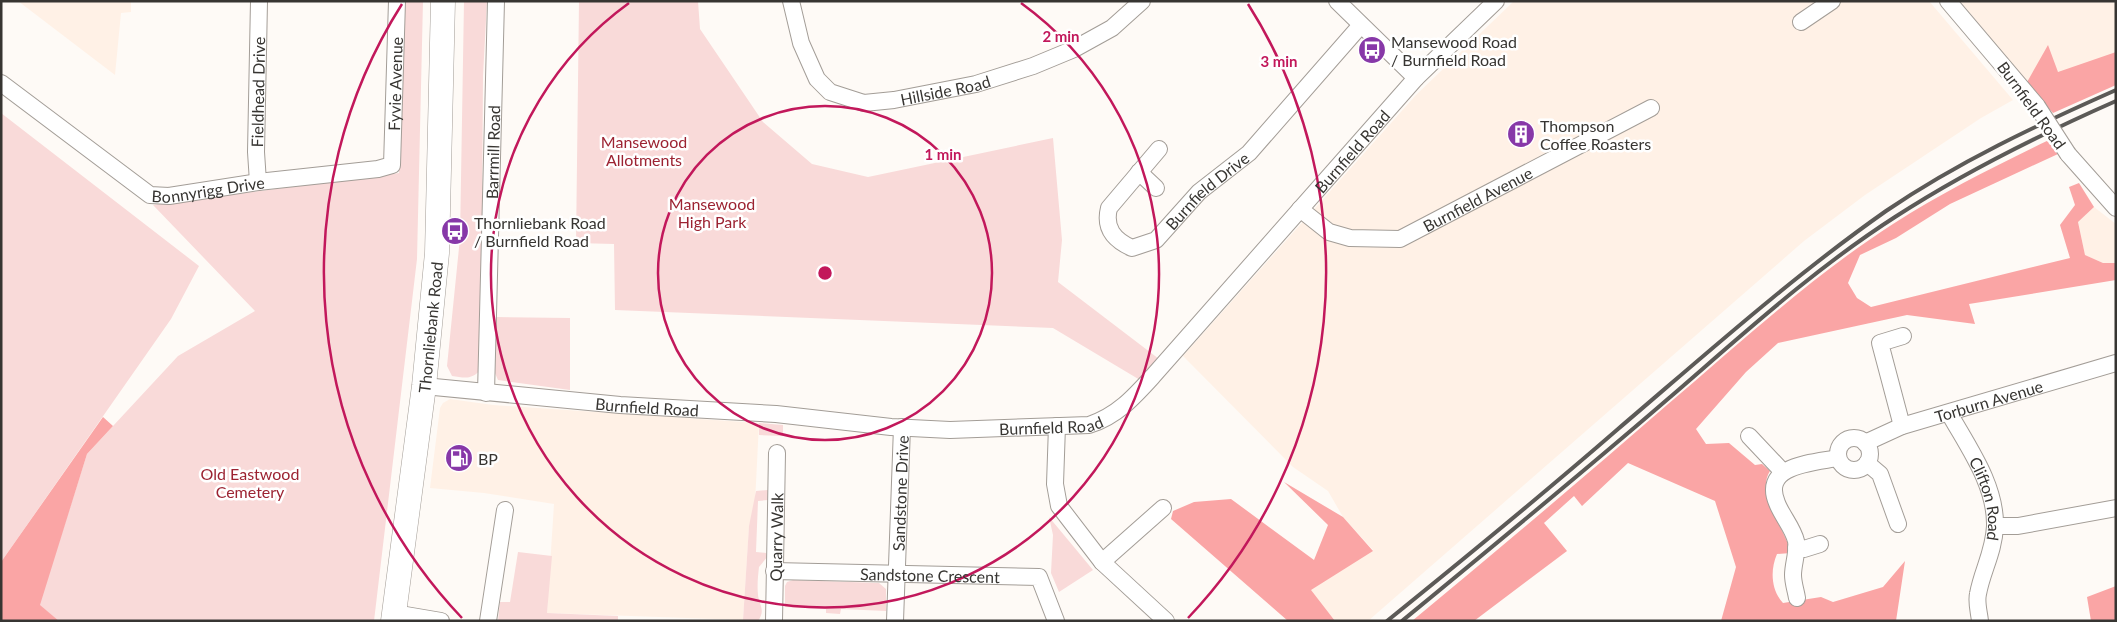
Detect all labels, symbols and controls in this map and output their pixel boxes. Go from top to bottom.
text: 2 min [1042,27,1080,45]
place label: Mansewood Road / Burnfield Road [1391,32,1517,69]
bus stop icon: Mansewood Road / Burnfield Road [1357,35,1387,65]
street label: Fyvie Avenue [384,36,405,131]
street label: Fieldhead Drive [247,37,268,148]
text: 3 min [1260,52,1298,70]
street label: Burnfield Road [1994,57,2070,153]
street label: Hillside Road [899,71,992,108]
street label: Barrmill Road [481,105,503,199]
street label: Burnfield Road [1310,106,1393,196]
place label: Thompson Coffee Roasters [1540,116,1651,153]
building icon: Thompson Coffee Roasters [1506,119,1536,149]
park label: Mansewood Allotments [601,132,687,169]
text: 1 min [924,145,962,163]
street label: Burnfield Drive [1161,148,1252,233]
street label: Burnfield Avenue [1419,162,1535,235]
street label: Bonnyrigg Drive [151,172,265,206]
park label: Mansewood High Park [669,194,755,231]
place label: Thornliebank Road / Burnfield Road [474,213,606,250]
bus stop icon: Thornliebank Road / Burnfield Road [440,216,470,246]
street label: Thornliebank Road [414,261,446,394]
centre of rings [816,264,834,282]
street label: Torburn Avenue [1932,376,2045,425]
street label: Burnfield Road [594,393,699,419]
street label: Burnfield Road [999,411,1106,438]
street label: Sandstone Drive [888,435,911,551]
fuel station icon: BP [444,443,474,473]
place label: BP [478,449,498,468]
street label: Clifton Road [1966,453,2005,542]
park label: Old Eastwood Cemetery [201,464,299,501]
street label: Quarry Walk [765,492,786,581]
street label: Sandstone Crescent [860,563,1000,586]

